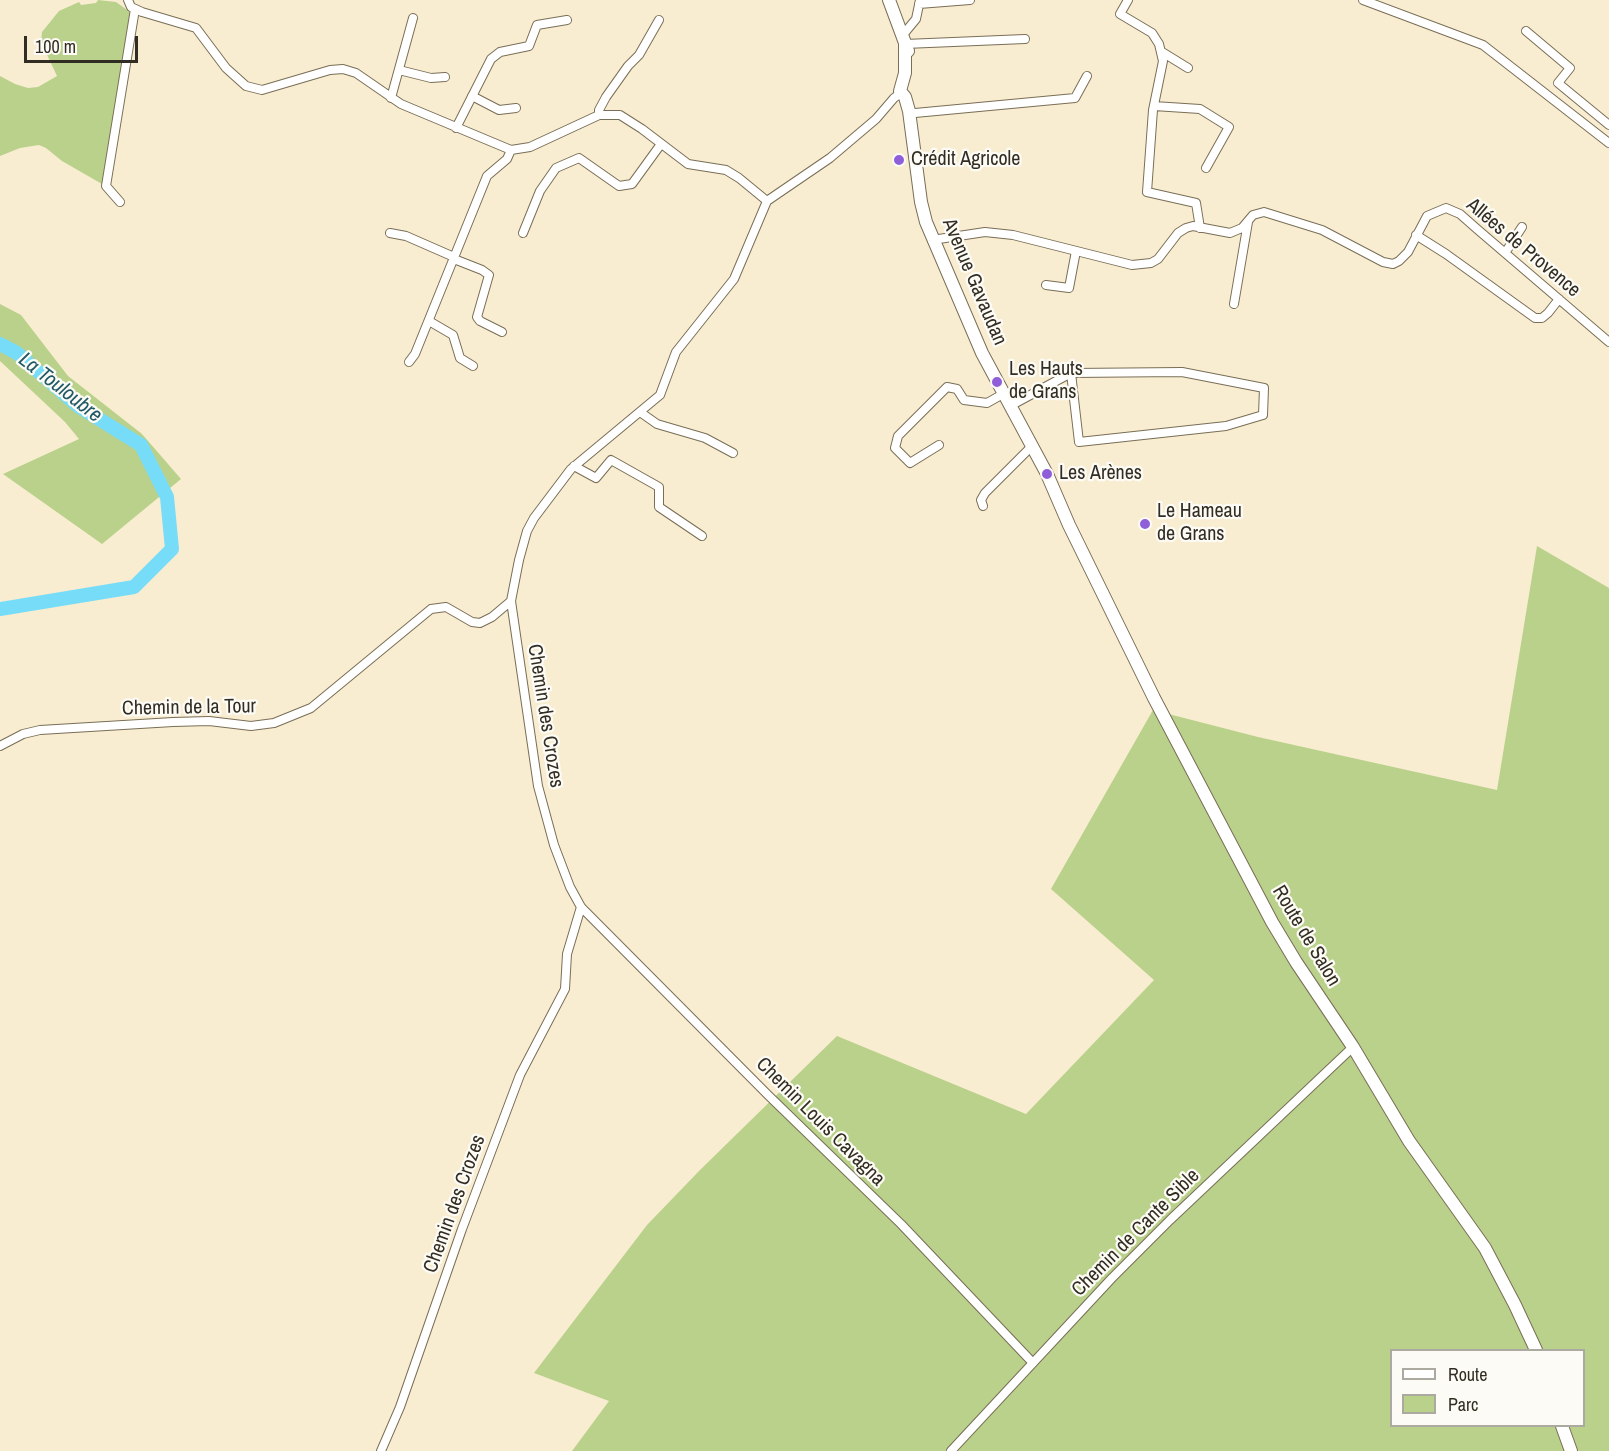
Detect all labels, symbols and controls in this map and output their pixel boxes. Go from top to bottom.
scale bar [27,24,141,62]
text: 100 m [35,34,76,59]
place label: Crédit Agricole [911,148,1020,172]
marker: Crédit Agricole [892,153,906,167]
street label: Allées de Provence [1461,193,1585,303]
street label: Avenue Gavaudan [936,215,1012,349]
water label: La Touloubre [13,348,107,428]
place label: Les Hauts de Grans [1009,358,1083,405]
marker: Les Hauts de Grans [990,375,1004,389]
place label: Les Arènes [1059,462,1142,486]
marker: Les Arènes [1040,467,1054,481]
place label: Le Hameau de Grans [1157,500,1242,547]
marker: Le Hameau de Grans [1138,517,1152,531]
street label: Chemin des Crozes [522,643,568,789]
street label: Chemin de la Tour [122,695,256,721]
street label: Route de Salon [1267,881,1345,991]
street label: Chemin Louis Cavagna [751,1053,889,1191]
street label: Chemin des Crozes [419,1132,491,1276]
street label: Chemin de Cante Sible [1067,1164,1205,1302]
legend [1390,1349,1585,1427]
text: Route [1448,1362,1487,1387]
text: Parc [1448,1392,1478,1417]

